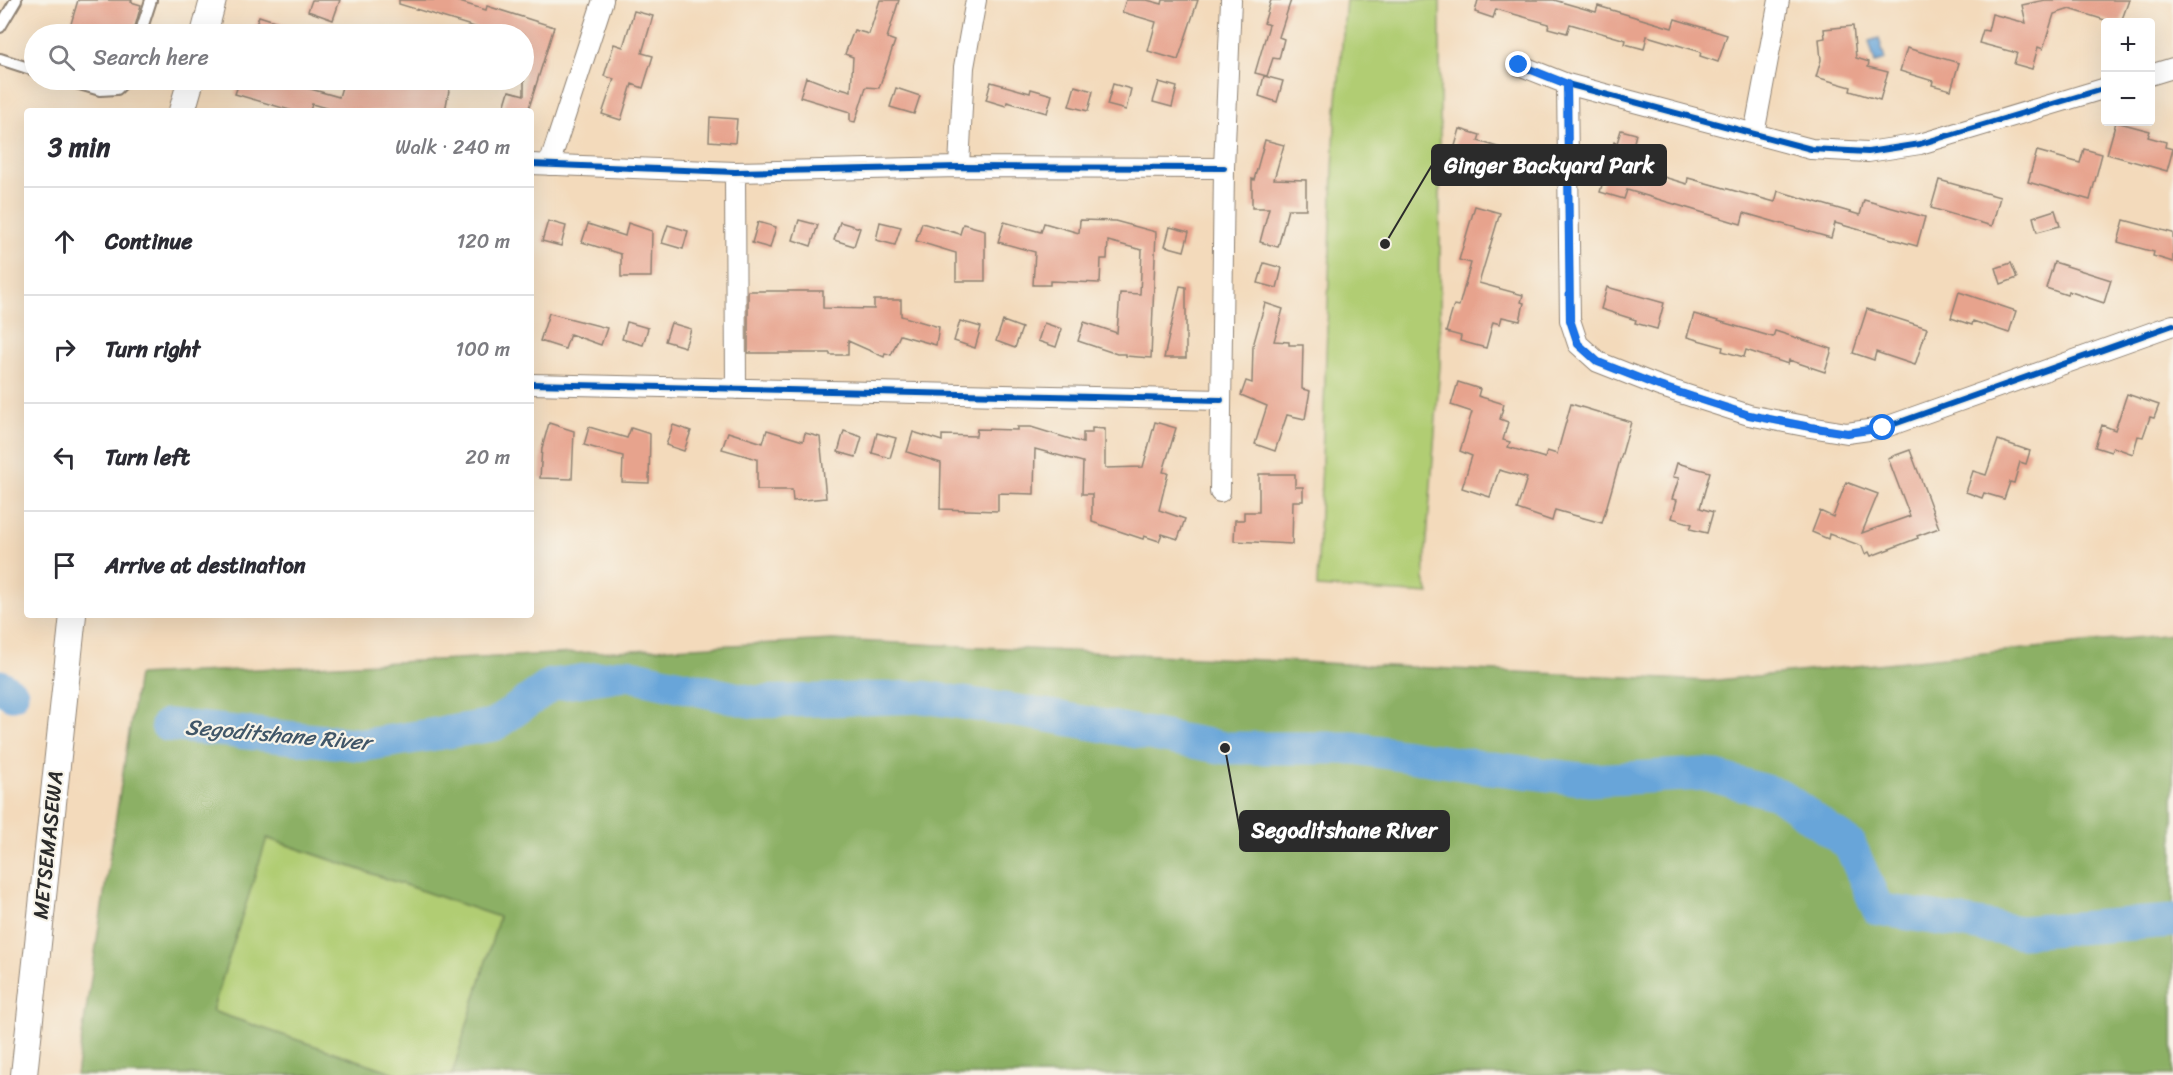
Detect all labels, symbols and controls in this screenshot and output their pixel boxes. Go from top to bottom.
map controls [2101,18,2155,126]
button: + [2101,18,2155,72]
search box [24,24,534,90]
text: Search here [93,38,209,77]
icon: search [45,41,78,74]
route end [1505,51,1531,77]
button: − [2101,72,2155,126]
text: 3 min [48,124,110,170]
text: Walk · 240 m [395,130,510,165]
callout: Ginger Backyard Park [1432,145,1666,185]
text: Ginger Backyard Park [1443,146,1655,185]
text: Continue [105,222,193,261]
text: 120 m [457,224,510,259]
icon: ahead [48,225,81,258]
text: Turn right [105,330,200,369]
text: 100 m [456,332,510,367]
icon: right [48,333,81,366]
route start [1869,414,1895,440]
text: Turn left [105,438,190,477]
text: 20 m [465,440,510,475]
icon: left [48,441,81,474]
text: Arrive at destination [105,546,306,585]
icon: arrive [48,549,81,582]
water label: Segoditshane River [184,707,376,762]
street label: METSEMASEWA [21,769,75,921]
callout: Segoditshane River [1240,811,1449,851]
text: Segoditshane River [1250,811,1439,850]

